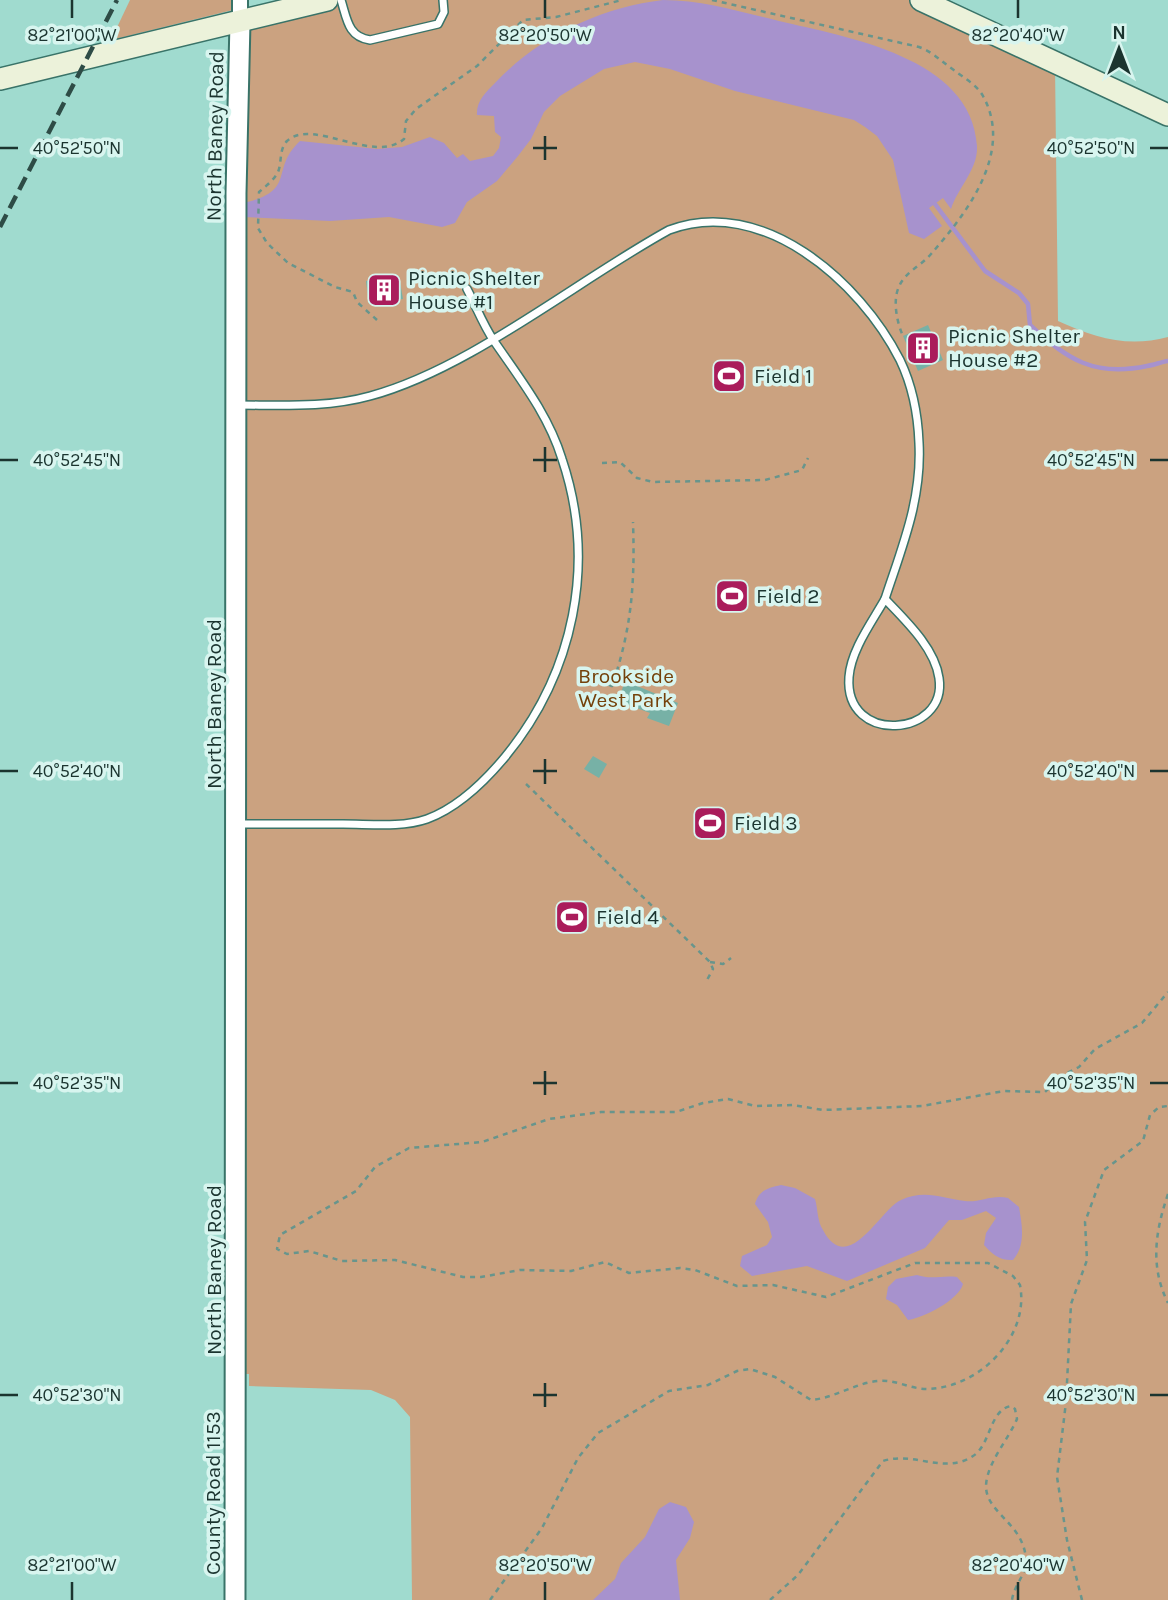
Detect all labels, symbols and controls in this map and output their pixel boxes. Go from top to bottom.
north arrow [1084,14,1154,84]
text: N [1112,22,1126,44]
text: 82°21'00"W [27,24,117,46]
text: 82°20'50"W [498,24,592,46]
text: 82°20'40"W [971,24,1065,46]
street label: North Baney Road [202,51,228,221]
text: 40°52'50"N [33,137,121,159]
text: 40°52'50"N [1047,137,1135,159]
place label: Picnic Shelter House #1 [408,266,540,314]
building icon: Picnic Shelter House #1 [365,271,403,309]
place label: Picnic Shelter House #2 [948,324,1080,372]
building icon: Picnic Shelter House #2 [904,329,942,367]
sports icon: Field 1 [710,357,748,395]
place label: Field 1 [754,364,812,388]
text: 40°52'45"N [33,449,121,471]
text: 40°52'45"N [1047,449,1135,471]
sports icon: Field 2 [713,577,751,615]
place label: Field 2 [756,584,820,608]
street label: North Baney Road [202,619,226,789]
park label: Brookside West Park [578,664,674,712]
text: 40°52'40"N [33,760,121,782]
text: 40°52'40"N [1047,760,1135,782]
sports icon: Field 3 [691,804,729,842]
place label: Field 3 [734,811,798,835]
sports icon: Field 4 [553,898,591,936]
place label: Field 4 [596,905,659,929]
text: 40°52'35"N [33,1072,121,1094]
text: 40°52'35"N [1047,1072,1135,1094]
street label: North Baney Road [202,1185,226,1355]
text: 40°52'30"N [32,1384,122,1406]
text: 40°52'30"N [1046,1384,1136,1406]
street label: County Road 1153 [201,1411,225,1575]
text: 82°21'00"W [27,1554,117,1576]
text: 82°20'50"W [498,1554,592,1576]
text: 82°20'40"W [971,1554,1065,1576]

